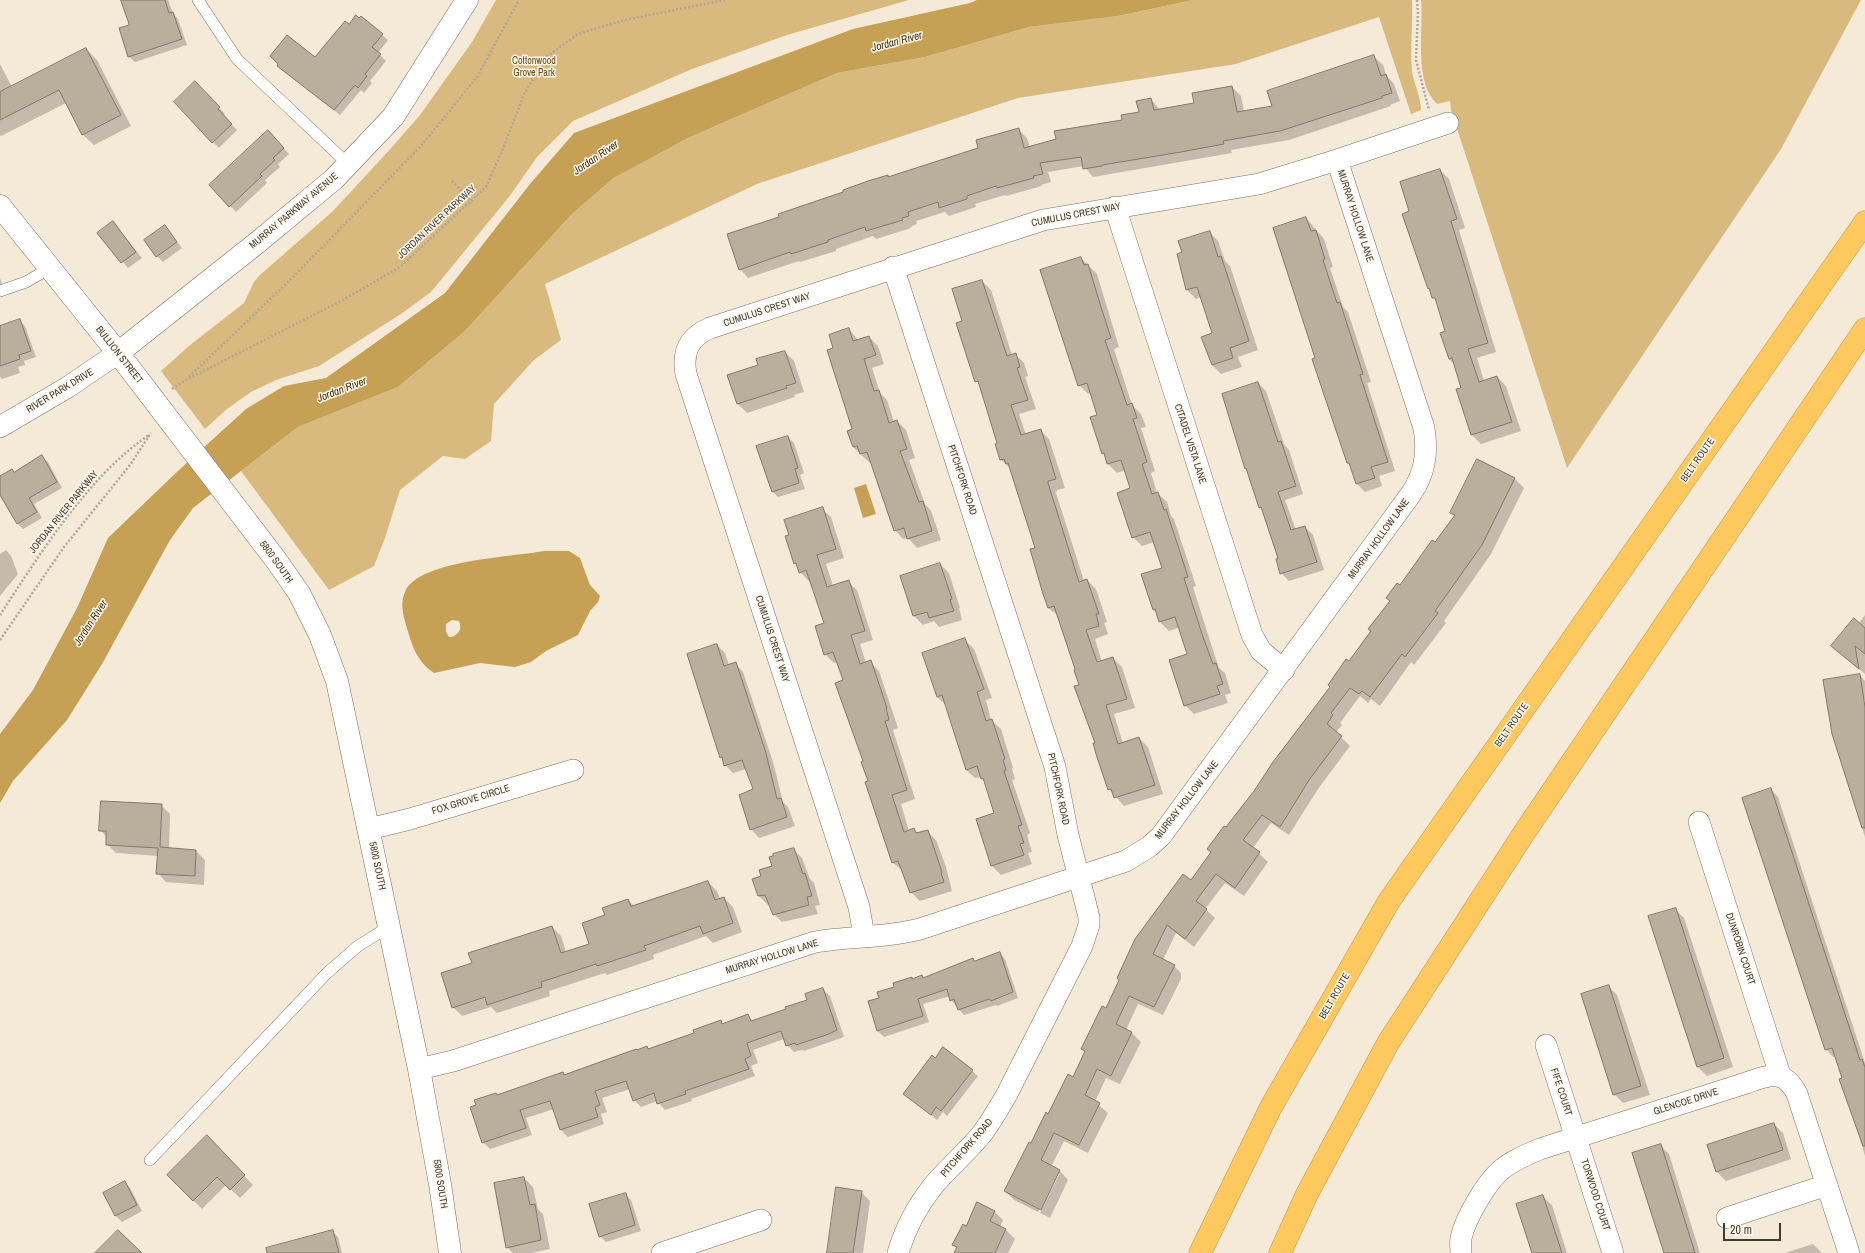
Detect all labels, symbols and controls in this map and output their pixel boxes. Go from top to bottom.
water label: Jordan River [870,29,924,55]
park label: Cottonwood Grove Park [512,55,556,78]
water label: Jordan River [571,138,621,178]
street label: MURRAY HOLLOW LANE [1334,168,1376,264]
street label: MURRAY PARKWAY AVENUE [247,170,341,252]
street label: JORDAN RIVER PARKWAY [395,183,479,261]
street label: CUMULUS CREST WAY [1030,200,1122,230]
street label: CUMULUS CREST WAY [722,290,812,330]
street label: BULLION STREET [93,324,145,386]
street label: RIVER PARK DRIVE [24,366,96,416]
water label: Jordan River [316,375,368,405]
street label: CITADEL VISTA LANE [1171,403,1209,485]
street label: BELT ROUTE [1678,436,1718,484]
street label: PITCHFORK ROAD [945,443,979,517]
street label: JORDAN RIVER PARKWAY [27,468,101,556]
street label: MURRAY HOLLOW LANE [1346,496,1412,582]
street label: 5800 SOUTH [257,539,295,585]
street label: CUMULUS CREST WAY [752,594,792,684]
water label: Jordan River [71,598,111,648]
street label: BELT ROUTE [1492,701,1532,749]
street label: PITCHFORK ROAD [1045,752,1071,826]
street label: MURRAY HOLLOW LANE [1153,758,1221,842]
street label: FOX GROVE CIRCLE [430,782,512,818]
street label: 5800 SOUTH [366,841,388,891]
street label: DUNROBIN COURT [1723,911,1757,987]
street label: MURRAY HOLLOW LANE [724,937,820,977]
street label: BELT ROUTE [1317,971,1353,1021]
street label: FIFE COURT [1548,1067,1574,1117]
street label: GLENCOE DRIVE [1652,1086,1720,1118]
street label: PITCHFORK ROAD [938,1116,996,1180]
street label: TORWOOD COURT [1578,1158,1612,1232]
street label: 5800 SOUTH [430,1159,450,1209]
scale bar [1725,1215,1783,1241]
text: 20 m [1730,1222,1752,1238]

